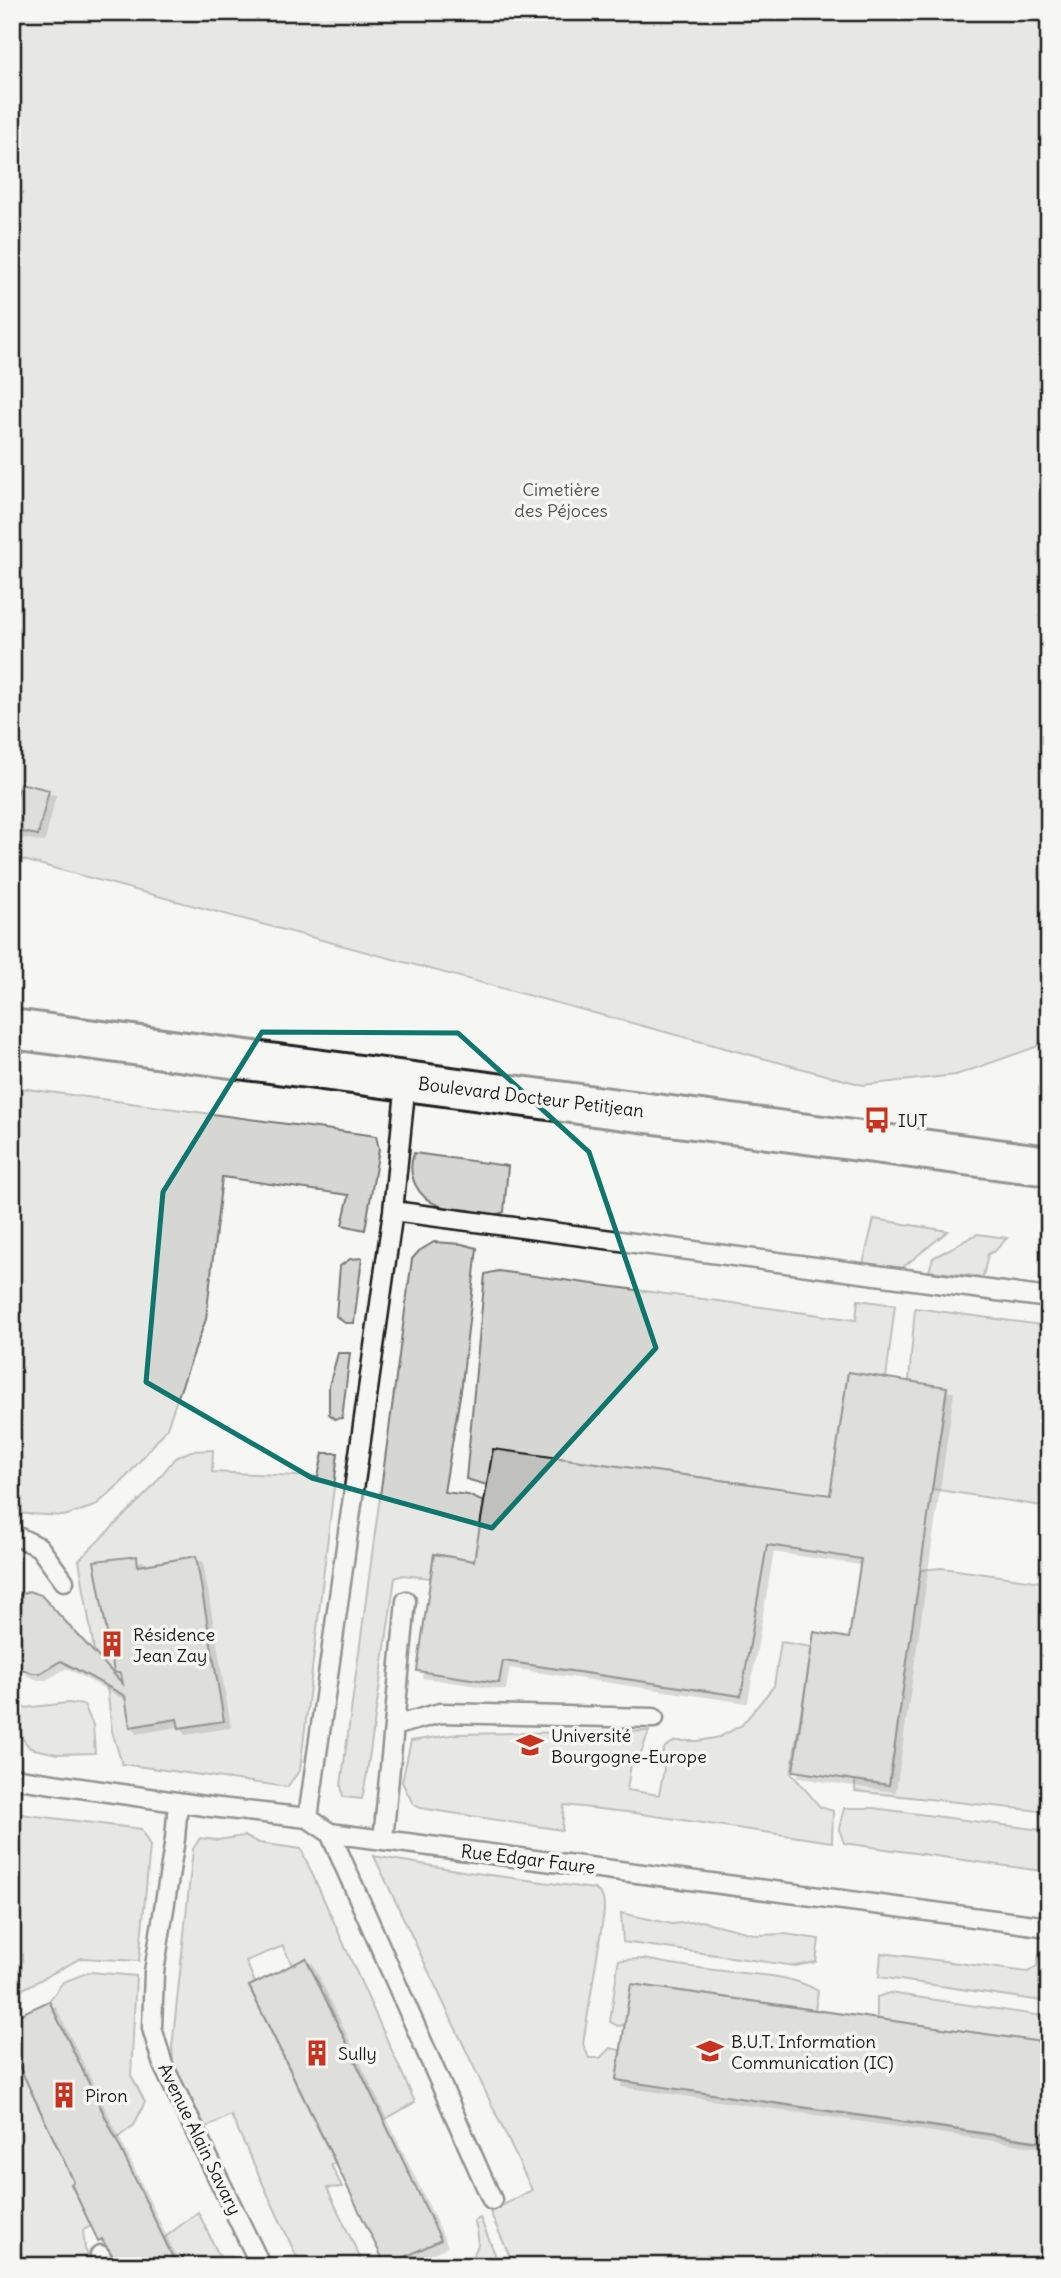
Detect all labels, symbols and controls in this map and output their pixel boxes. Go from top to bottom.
park label: Cimetière des Péjoces [514,478,608,522]
street label: Boulevard Docteur Petitjean [417,1072,645,1122]
bus stop icon: IUT [862,1105,892,1135]
place label: IUT [898,1109,928,1132]
place label: Résidence Jean Zay [133,1623,215,1667]
building icon: Résidence Jean Zay [97,1629,127,1659]
place label: Université Bourgogne-Europe [551,1724,707,1768]
school or university icon: Université Bourgogne-Europe [515,1730,545,1760]
street label: Rue Edgar Faure [460,1839,596,1879]
place label: B.U.T. Information Communication (IC) [731,2030,894,2074]
school or university icon: B.U.T. Information Communication (IC) [695,2036,725,2066]
building icon: Sully [302,2038,332,2068]
place label: Sully [338,2042,377,2065]
street label: Avenue Alain Savary [153,2059,247,2219]
building icon: Piron [49,2080,79,2110]
place label: Piron [85,2084,128,2107]

